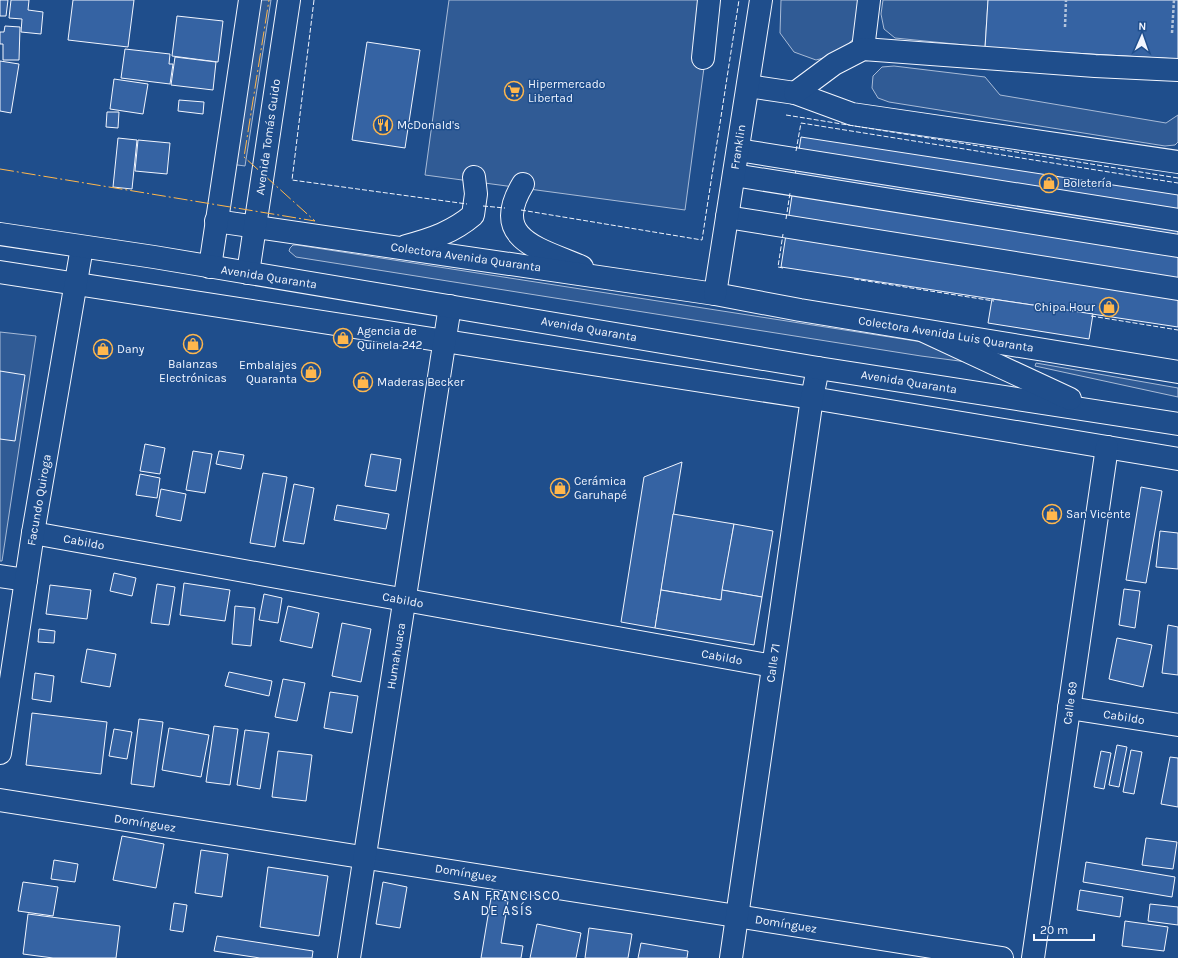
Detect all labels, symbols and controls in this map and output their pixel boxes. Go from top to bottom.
north arrow [1122,16,1162,56]
text: N [1138,20,1147,33]
place label: Hipermercado Libertad [528,77,605,105]
street label: Avenida Tomás Guido [253,78,283,196]
supermarket icon: Hipermercado Libertad [503,80,525,102]
restaurant icon: McDonald's [372,114,394,136]
place label: McDonald's [397,118,460,132]
street label: Franklin [728,123,748,171]
shop icon: Boletería [1038,172,1060,194]
place label: Boletería [1063,176,1112,190]
street label: Colectora Avenida Quaranta [390,240,542,274]
street label: Avenida Quaranta [220,262,318,292]
shop icon: Chipa Hour [1098,296,1120,318]
place label: Chipa Hour [1034,300,1096,314]
street label: Colectora Avenida Luis Quaranta [857,313,1035,355]
street label: Avenida Quaranta [540,314,638,344]
place label: Agencia de Quinela 242 [357,324,423,352]
shop icon: Agencia de Quinela 242 [332,327,354,349]
shop icon: Balanzas Electrónicas [182,333,204,355]
shop icon: Dany [92,338,114,360]
place label: Dany [117,342,145,356]
place label: Balanzas Electrónicas [159,357,227,385]
place label: Embalajes Quaranta [239,358,297,386]
shop icon: Embalajes Quaranta [300,361,322,383]
street label: Avenida Quaranta [860,367,958,397]
shop icon: Maderas Becker [352,371,374,393]
place label: Maderas Becker [377,375,465,389]
street label: Facundo Quiroga [24,453,54,547]
place label: Cerámica Garuhapé [574,474,627,502]
shop icon: Cerámica Garuhapé [549,477,571,499]
shop icon: San Vicente [1041,503,1063,525]
place label: San Vicente [1066,507,1131,521]
street label: Cabildo [62,531,106,553]
street label: Cabildo [381,589,425,611]
street label: Humahuaca [384,622,408,690]
street label: Calle 71 [763,643,783,683]
street label: Cabildo [700,646,744,668]
street label: Calle 69 [1060,680,1080,726]
street label: Cabildo [1102,707,1146,727]
street label: Domínguez [113,811,177,835]
street label: Domínguez [434,861,498,885]
district label: SAN FRANCISCO DE ASÍS [453,888,561,918]
street label: Domínguez [754,912,818,936]
scale bar [1034,916,1094,942]
text: 20 m [1040,923,1068,937]

